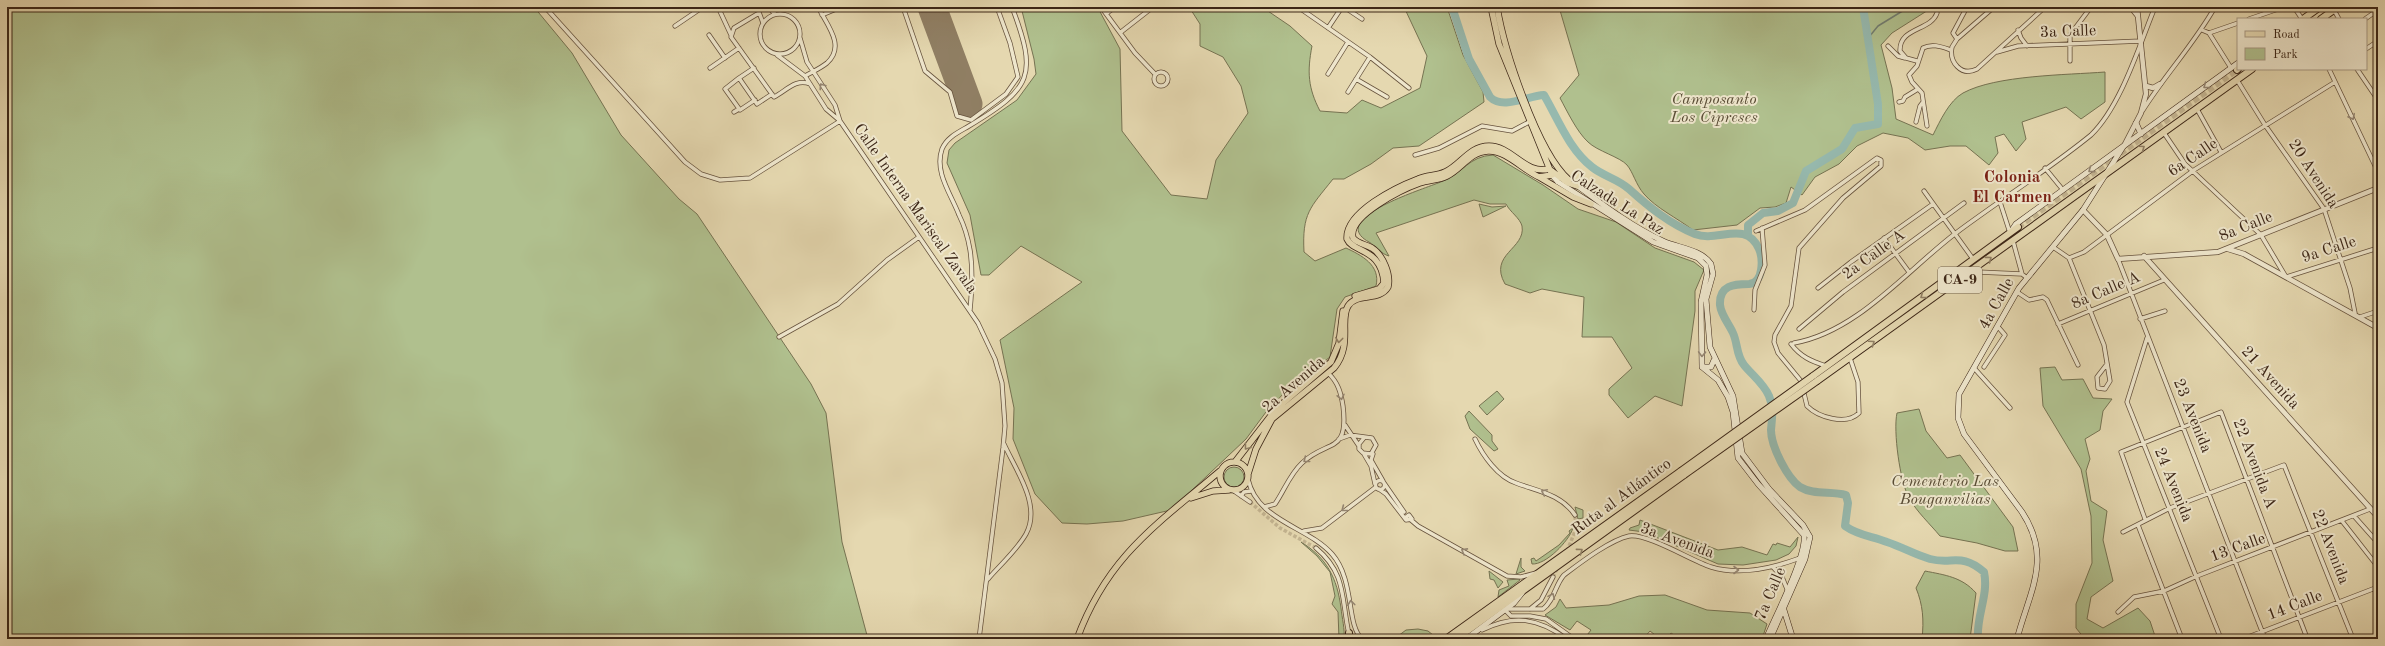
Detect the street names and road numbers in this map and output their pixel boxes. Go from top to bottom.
street label: 3a Calle [2040,23,2096,41]
street label: Calle Interna Mariscal Zavala [850,121,980,297]
street label: 6a Calle [2165,136,2221,180]
street label: 20 Avenida [2285,137,2341,211]
street label: Calzada La Paz [1567,168,1667,238]
street label: 8a Calle [2217,209,2275,245]
street label: 2a Calle A [1840,227,1908,283]
street label: 9a Calle [2300,234,2358,266]
road number: CA-9 [1938,267,1982,293]
street label: 8a Calle A [2069,269,2143,313]
street label: 4a Calle [1976,276,2018,332]
street label: 21 Avenida [2238,343,2302,413]
street label: 2a Avenida [1260,354,1328,416]
street label: 23 Avenida [2170,377,2214,455]
street label: 22 Avenida A [2229,417,2279,511]
street label: 24 Avenida [2151,446,2195,524]
street label: Ruta al Atlántico [1569,456,1675,538]
street label: 22 Avenida [2308,507,2352,587]
street label: 3a Avenida [1638,520,1716,562]
street label: 13 Calle [2208,531,2268,565]
street label: 7a Calle [1753,565,1789,623]
street label: 14 Calle [2265,588,2325,624]

